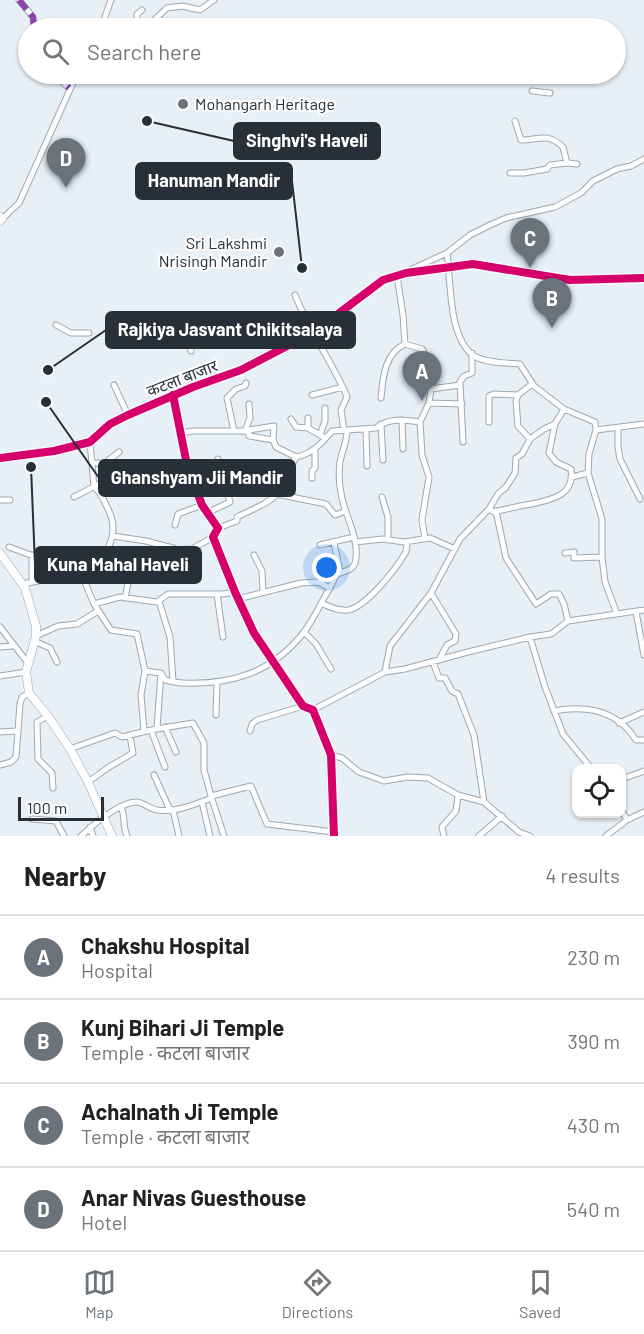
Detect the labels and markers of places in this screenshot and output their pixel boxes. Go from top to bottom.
place label: Mohangarh Heritage [195,94,335,113]
marker: Mohangarh Heritage [176,97,190,111]
callout: Singhvi's Haveli [234,123,380,159]
pin: D [46,138,86,188]
callout: Hanuman Mandir [136,163,292,199]
pin: C [510,218,550,268]
place label: Sri Lakshmi Nrisingh Mandir [159,233,267,270]
marker: Sri Lakshmi Nrisingh Mandir [272,245,286,259]
pin: B [532,278,572,328]
callout: Rajkiya Jasvant Chikitsalaya [106,312,355,348]
pin: A [402,352,442,401]
callout: Ghanshyam Jii Mandir [99,460,295,496]
callout: Kuna Mahal Haveli [35,547,201,583]

